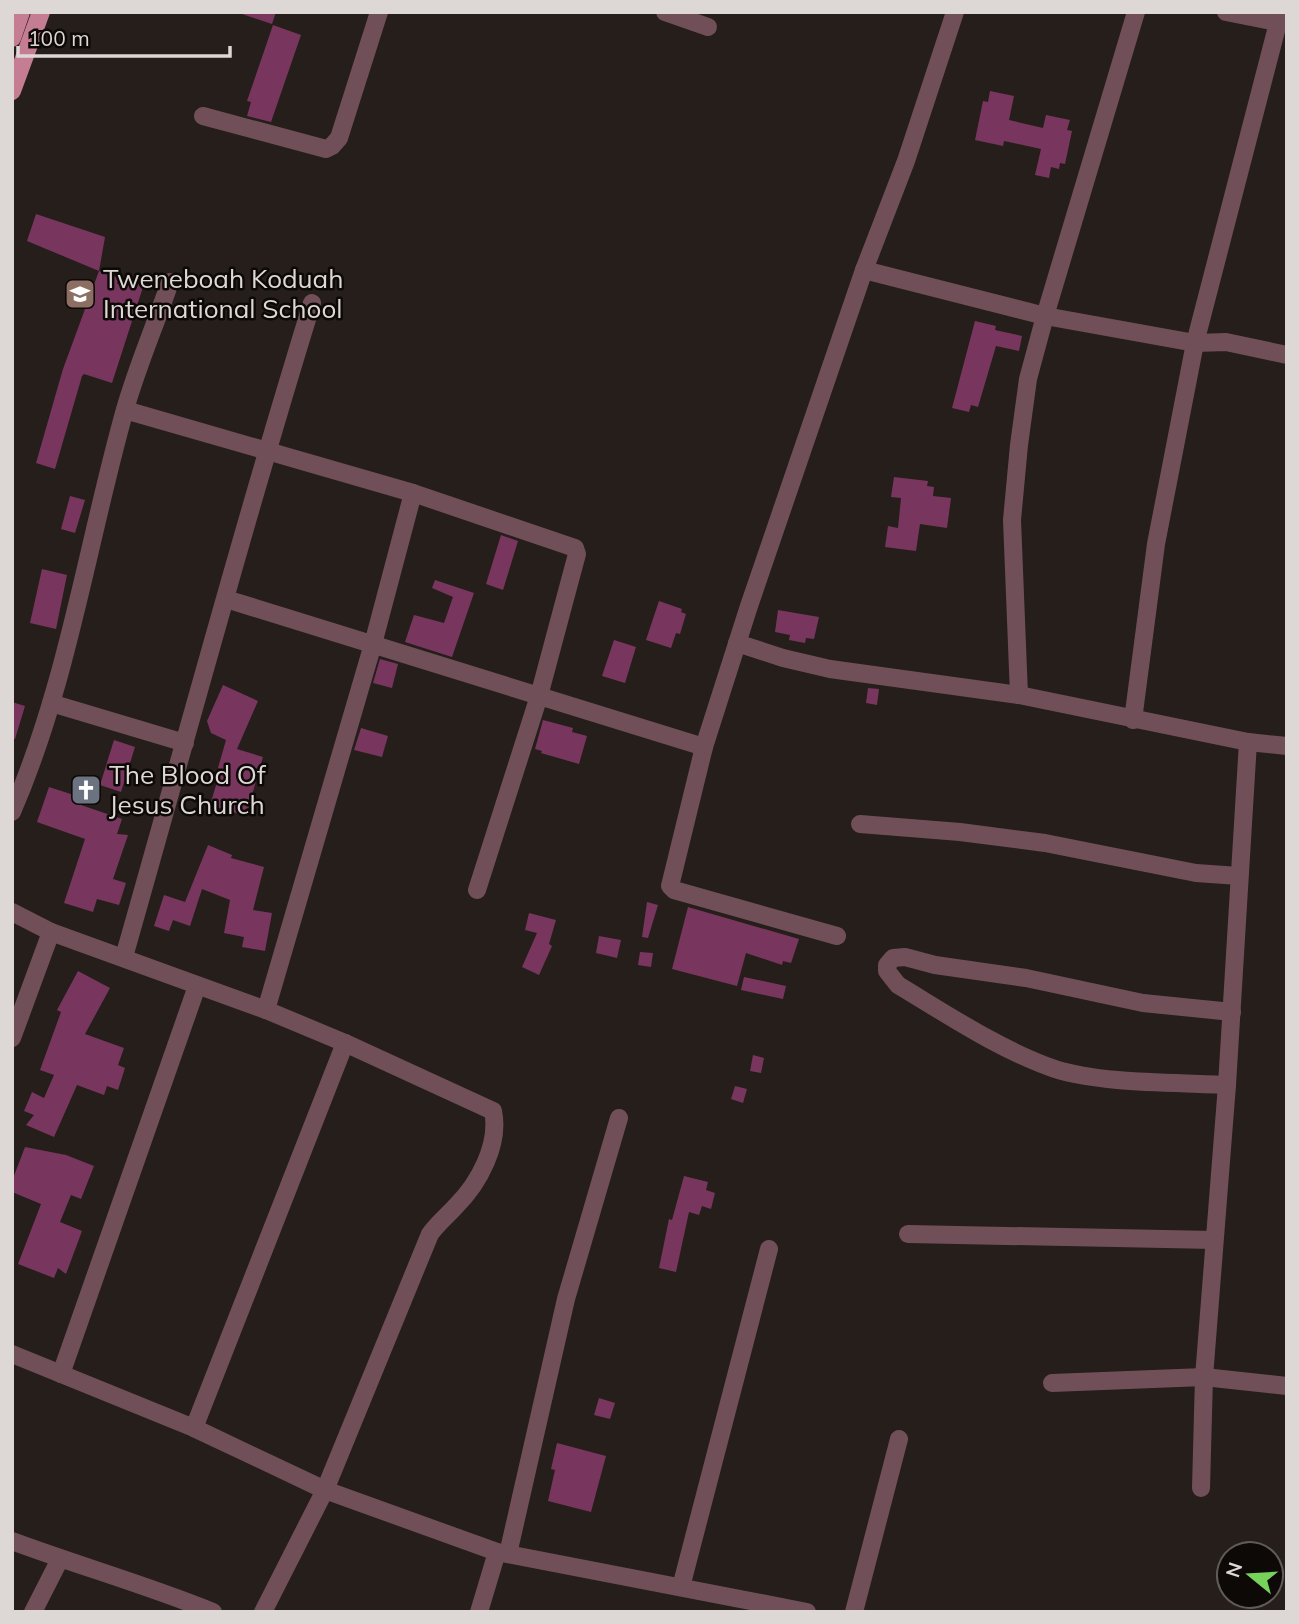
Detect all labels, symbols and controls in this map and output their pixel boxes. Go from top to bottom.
scale bar [18,14,229,58]
text: 100 m [28,25,90,51]
place label: Tweneboah Koduah International School [103,262,343,325]
school or university icon: Tweneboah Koduah International School [63,277,97,311]
place label: The Blood Of Jesus Church [109,758,267,821]
church icon: The Blood Of Jesus Church [69,773,103,807]
north arrow [1215,1540,1285,1610]
text: N [1220,1559,1247,1580]

